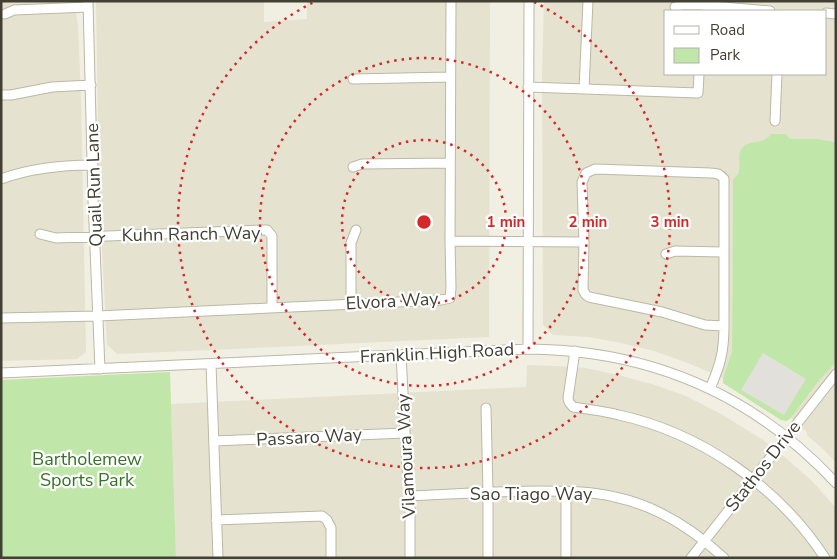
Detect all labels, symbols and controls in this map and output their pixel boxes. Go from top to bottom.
legend [664,10,827,75]
text: Road [710,20,745,40]
text: Park [710,45,740,65]
street label: Quail Run Lane [80,123,108,247]
text: 1 min [487,212,525,232]
text: 2 min [569,212,607,232]
text: 3 min [651,212,689,232]
centre of rings [415,213,433,231]
street label: Kuhn Ranch Way [121,221,261,247]
street label: Elvora Way [345,287,440,315]
street label: Franklin High Road [359,337,515,369]
street label: Vilamoura Way [391,392,421,520]
street label: Stathos Drive [720,416,806,516]
street label: Passaro Way [256,422,363,452]
park label: Bartholemew Sports Park [32,447,142,492]
street label: Sao Tiago Way [470,482,593,506]

